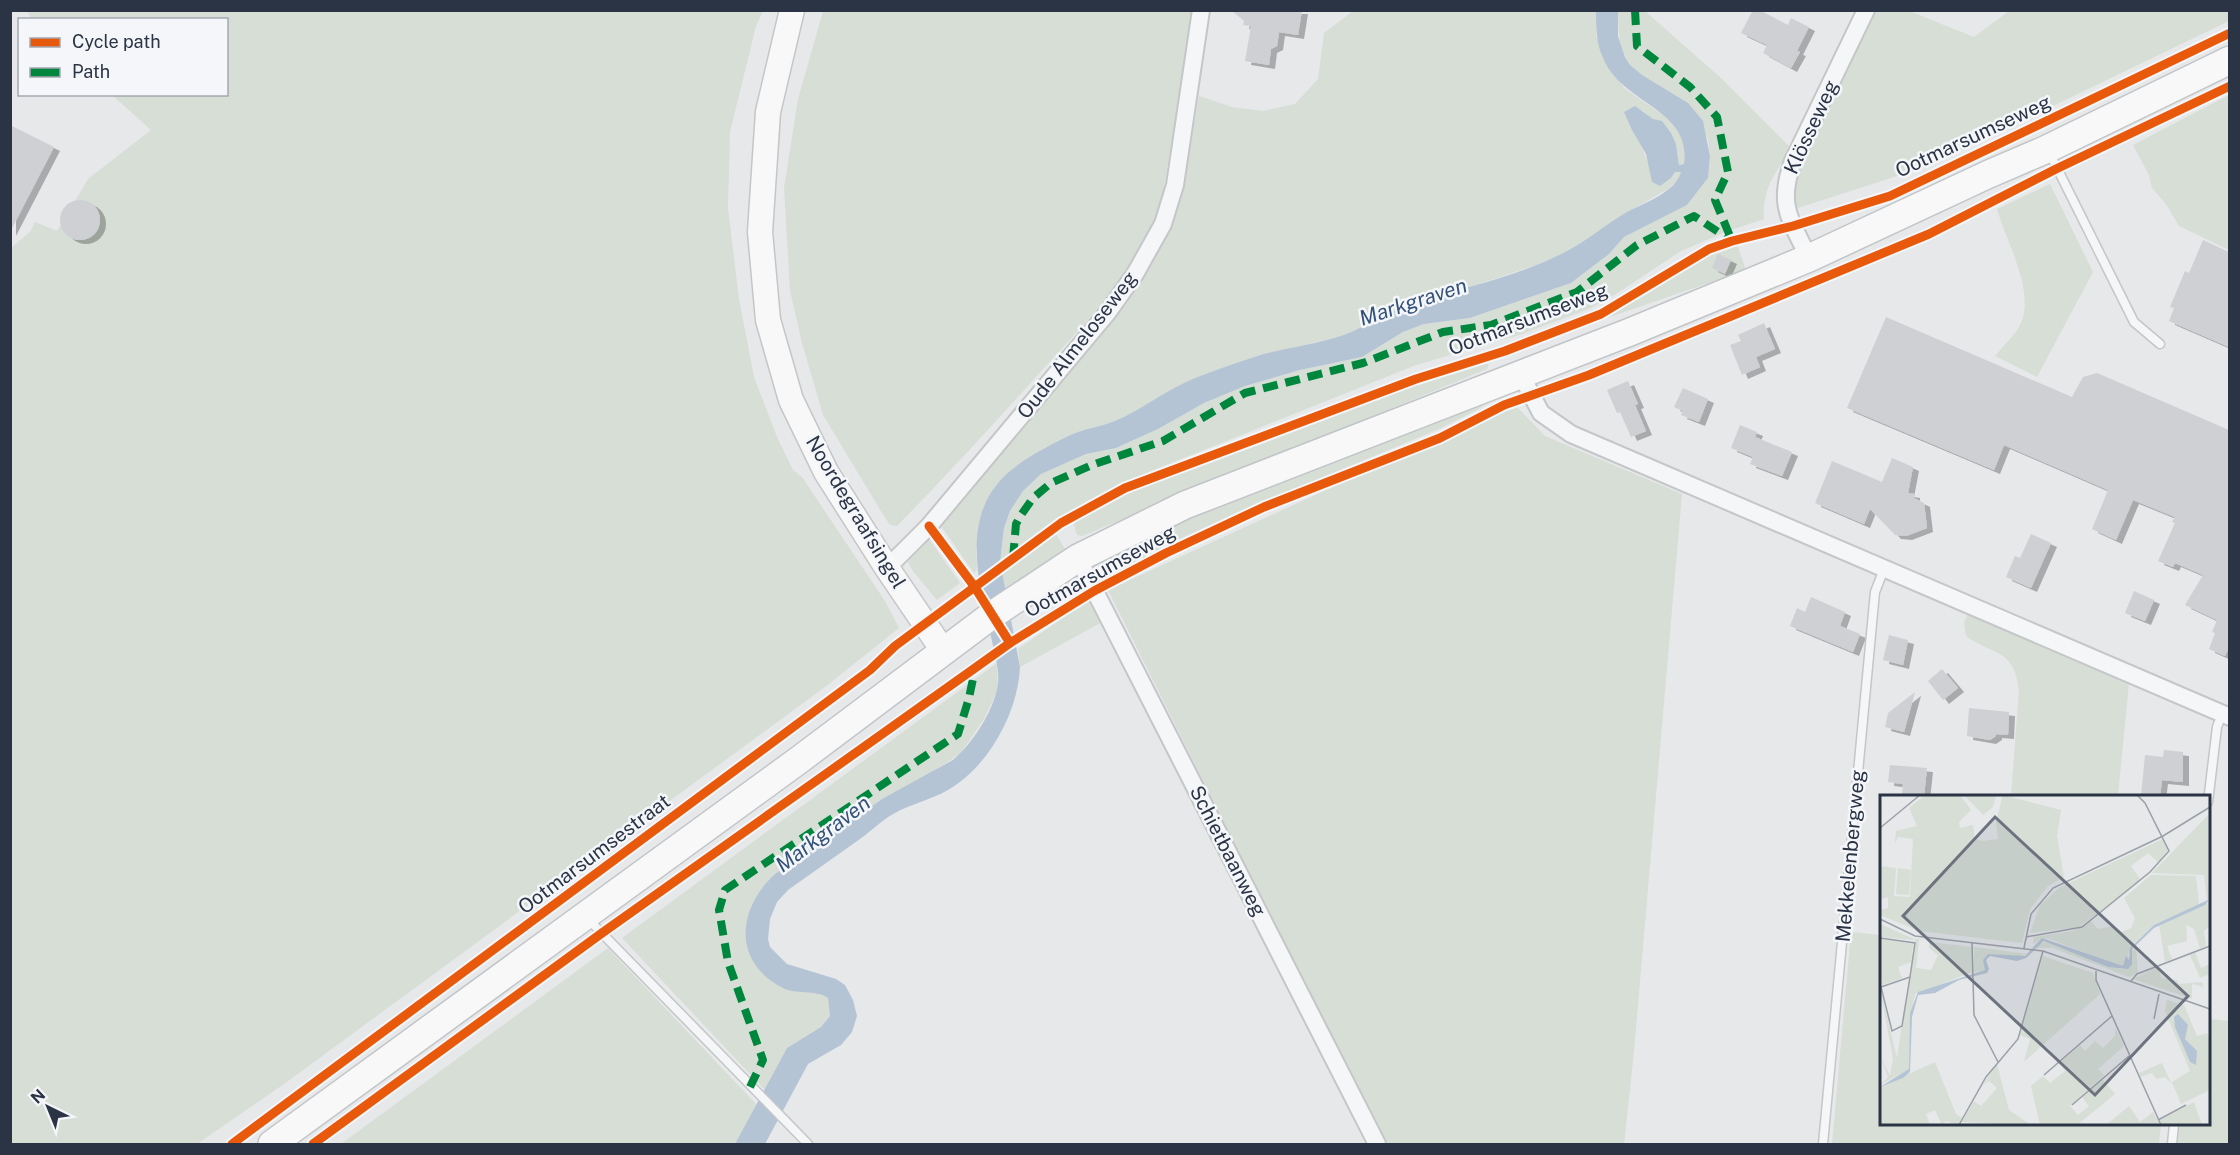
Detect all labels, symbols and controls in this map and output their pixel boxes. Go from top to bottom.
legend [18,18,228,96]
text: Cycle path [72,31,161,52]
text: Path [72,61,110,82]
street label: Klösseweg [1779,76,1843,178]
street label: Ootmarsumseweg [1891,89,2055,183]
street label: Oude Almeloseweg [1012,267,1142,423]
water label: Markgraven [1356,272,1470,331]
street label: Ootmarsumseweg [1445,278,1611,360]
street label: Noordegraafsingel [801,431,911,593]
street label: Ootmarsumseweg [1020,520,1180,622]
street label: Mekkelenbergweg [1831,769,1869,943]
street label: Schietbaanweg [1185,782,1271,920]
street label: Ootmarsumsestraat [513,789,675,919]
water label: Markgraven [771,790,875,877]
inset map [1880,795,2210,1125]
north arrow [18,1077,78,1137]
text: N [27,1085,49,1108]

